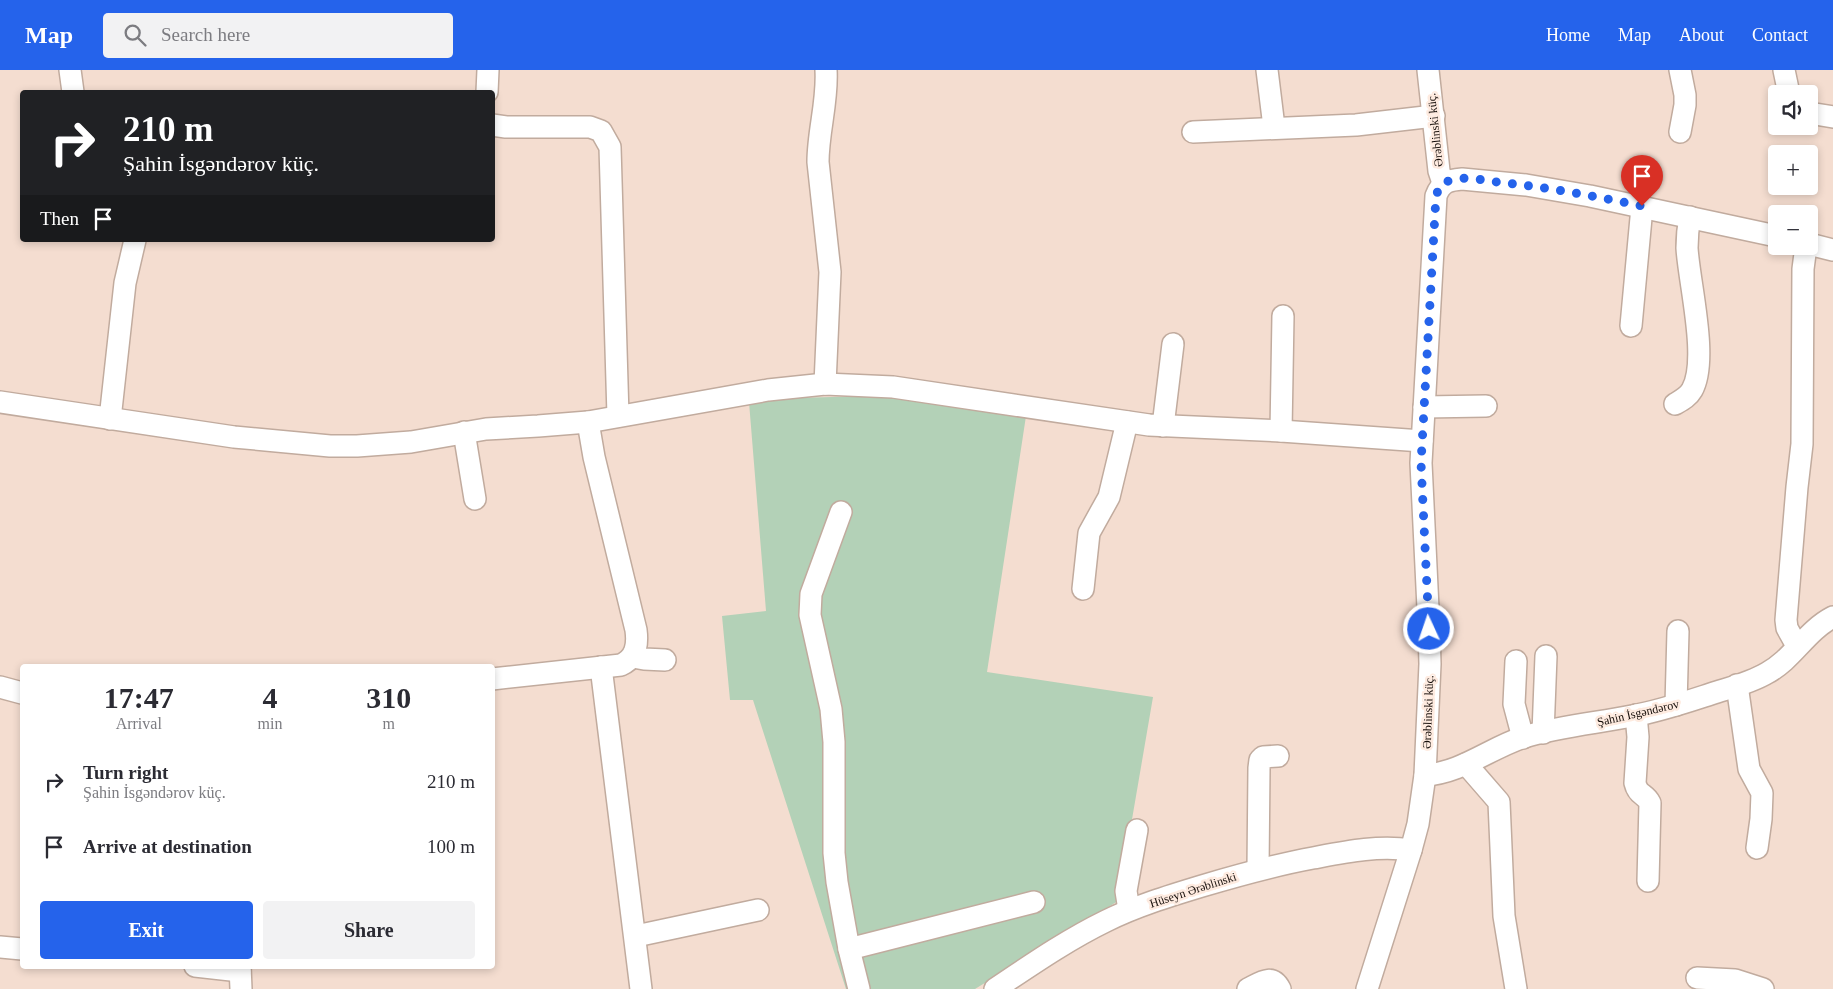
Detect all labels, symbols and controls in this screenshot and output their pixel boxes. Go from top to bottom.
search box [103,13,453,58]
icon: search [121,21,149,49]
text: Map [25,22,73,48]
text: Search here [161,24,250,45]
text: Home [1546,25,1590,45]
text: Map [1618,25,1651,45]
text: About [1679,25,1724,45]
text: Contact [1752,25,1808,45]
map controls [1768,85,1818,255]
button: sound [1768,85,1818,135]
street label: Ərəblinski küç. [1424,92,1446,168]
icon: right [40,110,105,175]
text: 210 m [123,110,213,149]
button: + [1768,145,1818,195]
text: Şahin İsgəndərov küç. [123,151,319,176]
pin [1621,155,1663,206]
icon: arrive [1628,162,1656,190]
icon: arrive [89,205,117,233]
button: − [1768,205,1818,255]
text: Then [40,208,79,229]
position arrow [1402,602,1454,654]
street label: Ərəblinski küç. [1420,675,1436,749]
text: 17:47 [104,681,174,714]
text: 4 [262,681,277,714]
text: 310 [366,681,411,714]
street label: Şahin İsgəndərov [1596,697,1680,729]
text: Arrival [116,715,162,732]
text: min [258,715,282,732]
text: m [382,715,395,732]
text: Turn right [83,762,168,783]
icon: right [40,768,68,796]
text: 210 m [427,771,475,792]
text: Şahin İsgəndərov küç. [83,784,226,801]
icon: arrive [40,833,68,861]
text: Arrive at destination [83,836,252,857]
text: 100 m [427,836,475,857]
street label: Hüseyn Ərəblinski [1148,869,1239,911]
button: Exit [40,901,253,959]
button: Share [263,901,475,959]

